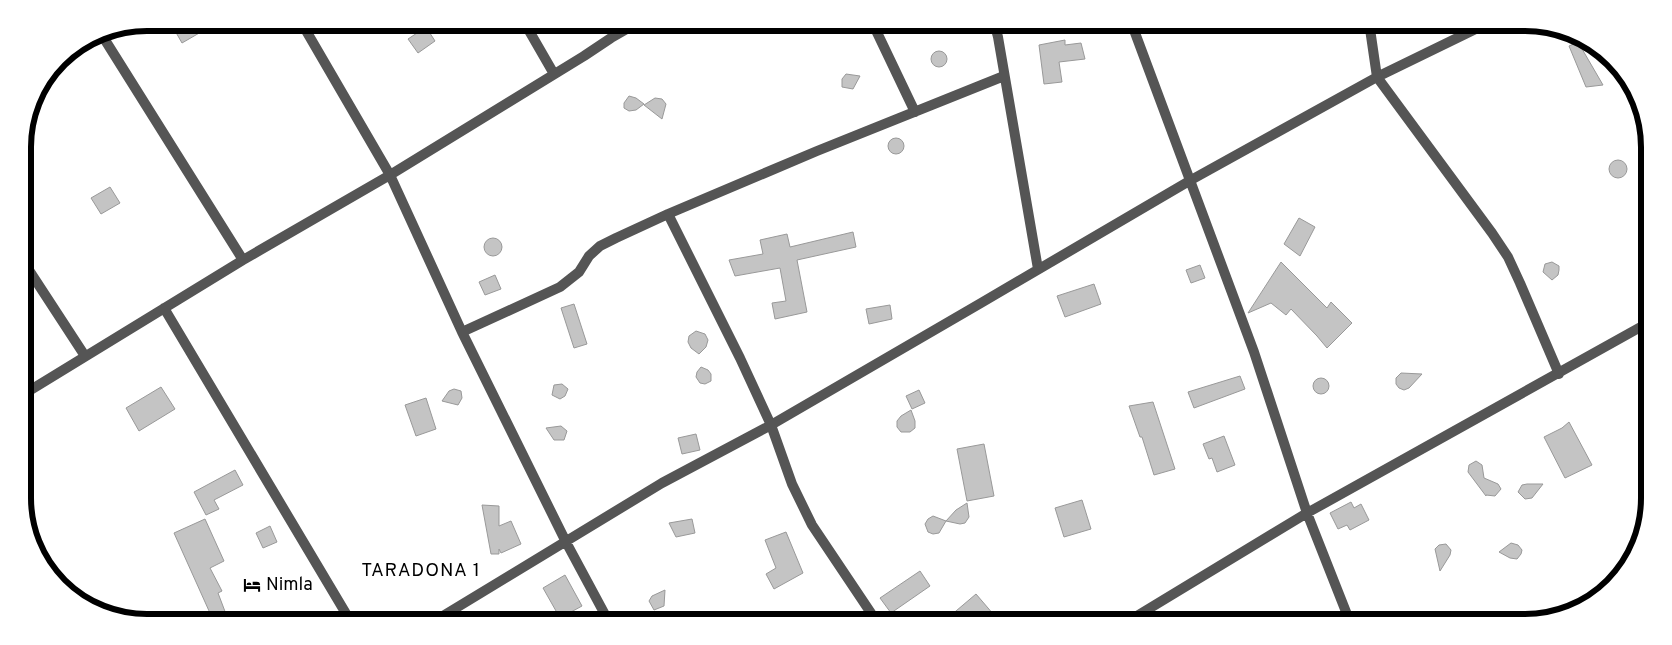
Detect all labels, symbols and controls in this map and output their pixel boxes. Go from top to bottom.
district label: TARADONA 1 [361,559,481,583]
place label: Nimla [266,574,313,597]
hotel icon: Nimla [242,575,262,595]

